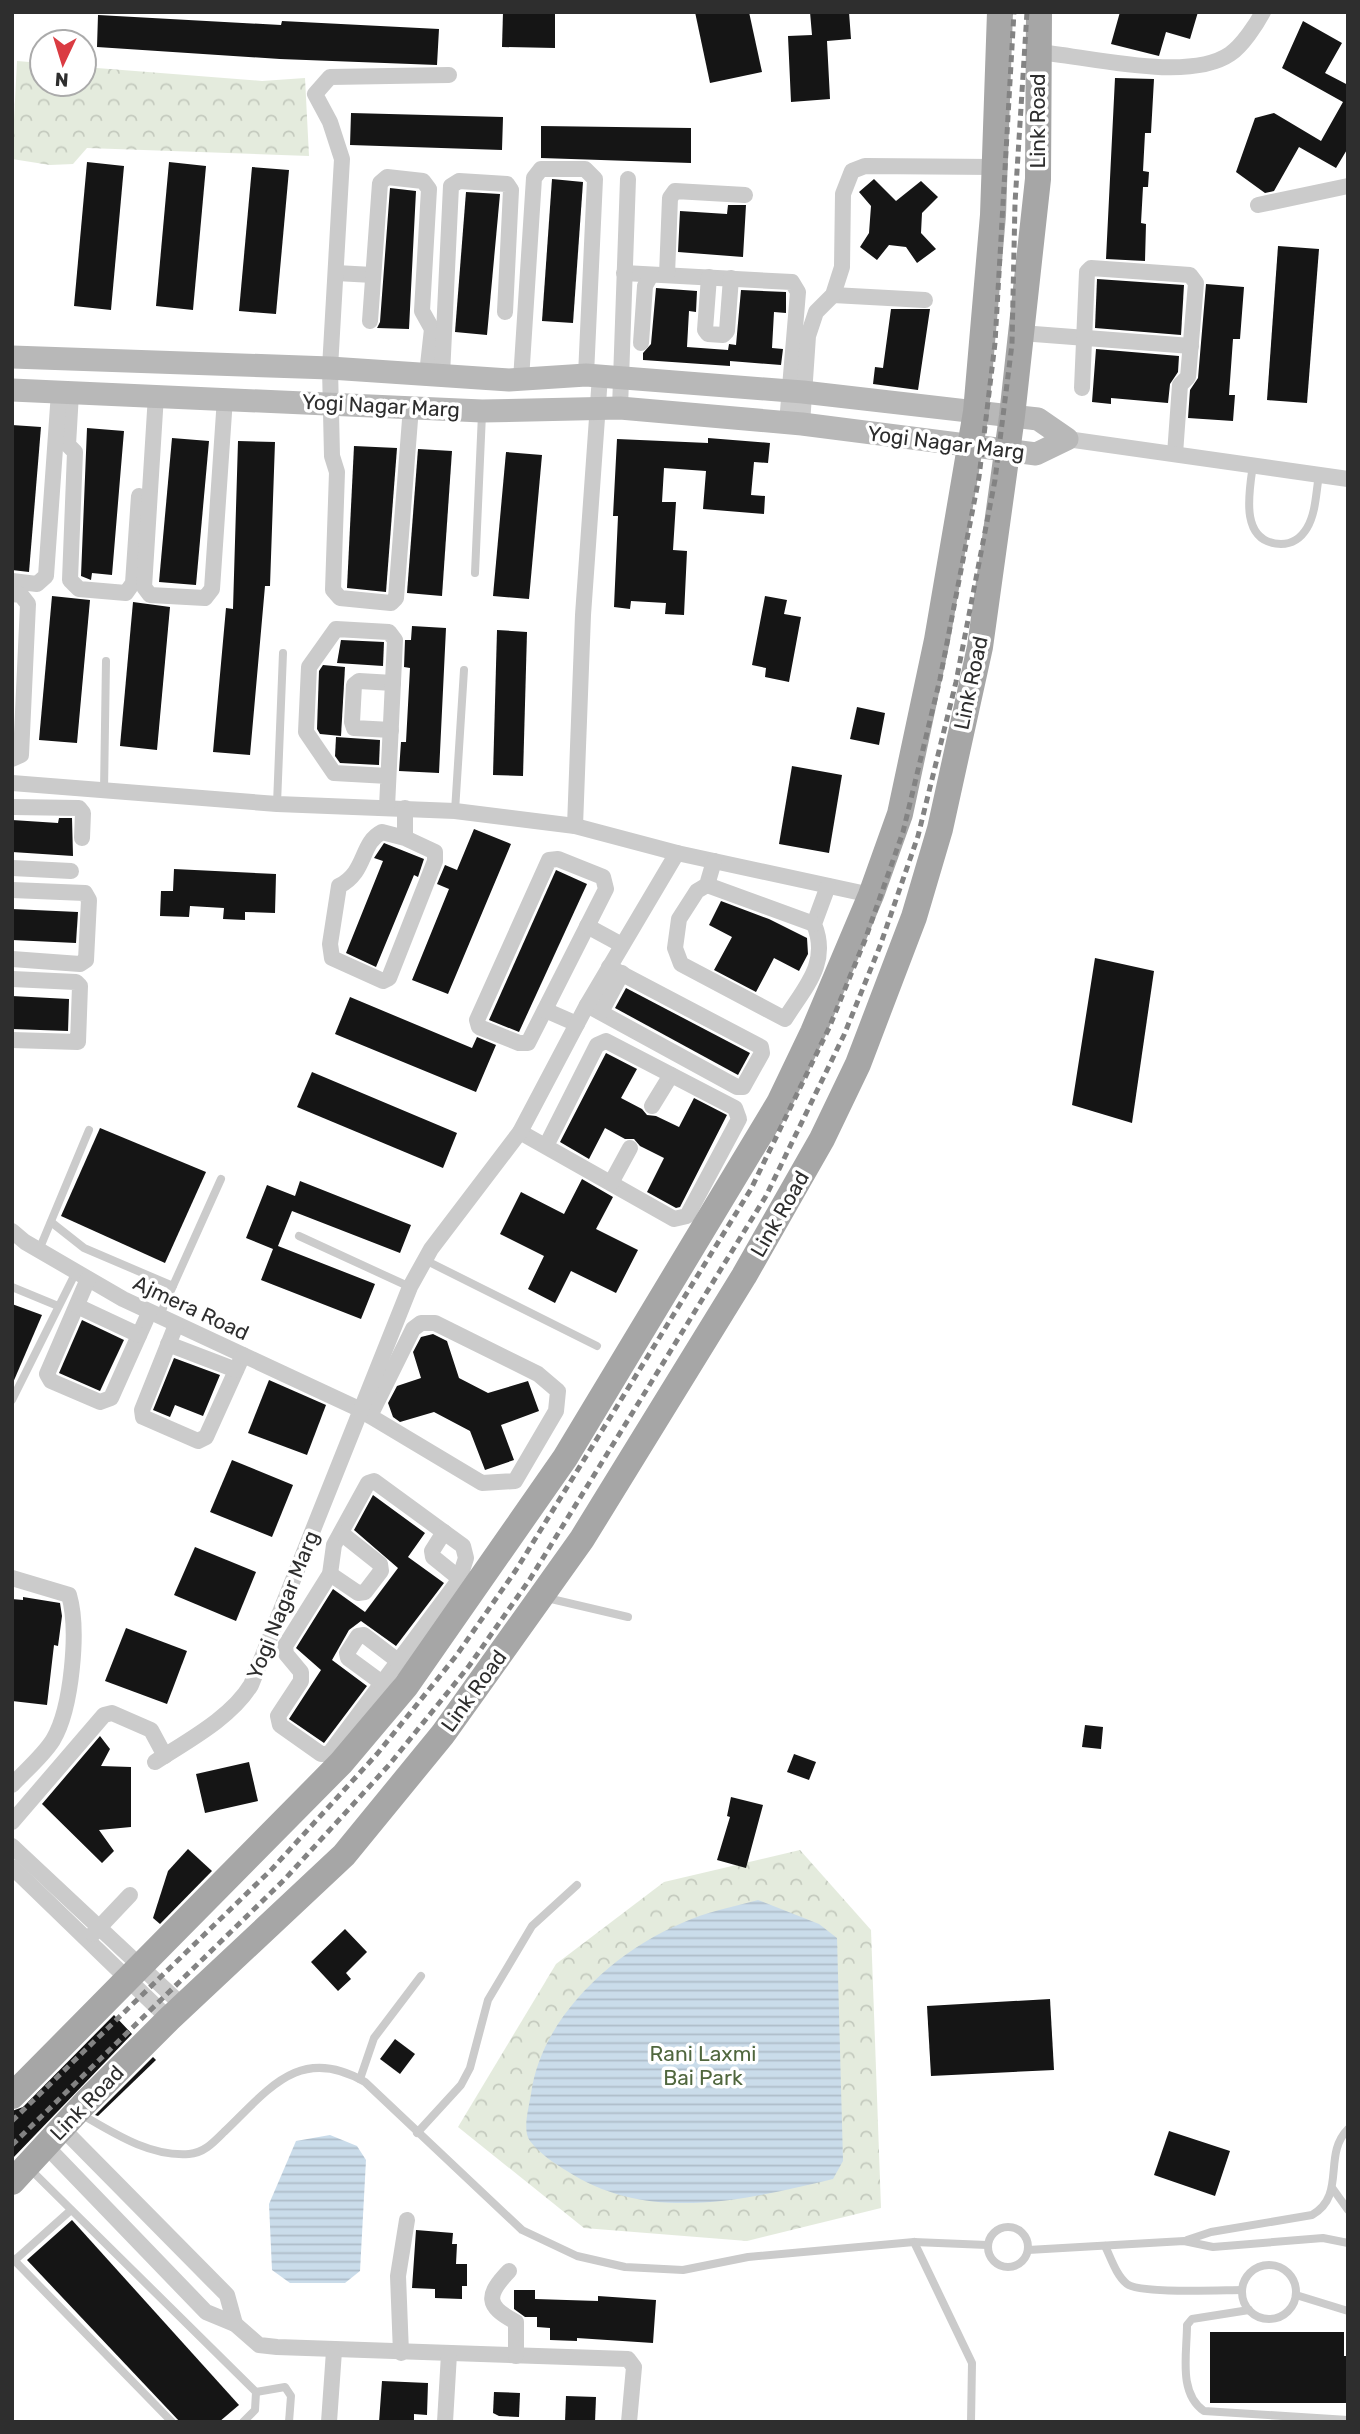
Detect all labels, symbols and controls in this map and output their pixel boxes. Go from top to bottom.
north arrow [28,28,98,98]
text: N [54,68,69,91]
street label: Link Road [1025,73,1050,169]
street label: Yogi Nagar Marg [301,389,461,422]
street label: Yogi Nagar Marg [866,420,1026,465]
street label: Link Road [948,634,993,732]
street label: Link Road [745,1166,814,1261]
street label: Ajmera Road [129,1270,253,1345]
street label: Yogi Nagar Marg [241,1527,324,1683]
street label: Link Road [436,1645,512,1737]
park label: Rani Laxmi Bai Park [650,2041,756,2090]
street label: Link Road [45,2060,129,2146]

